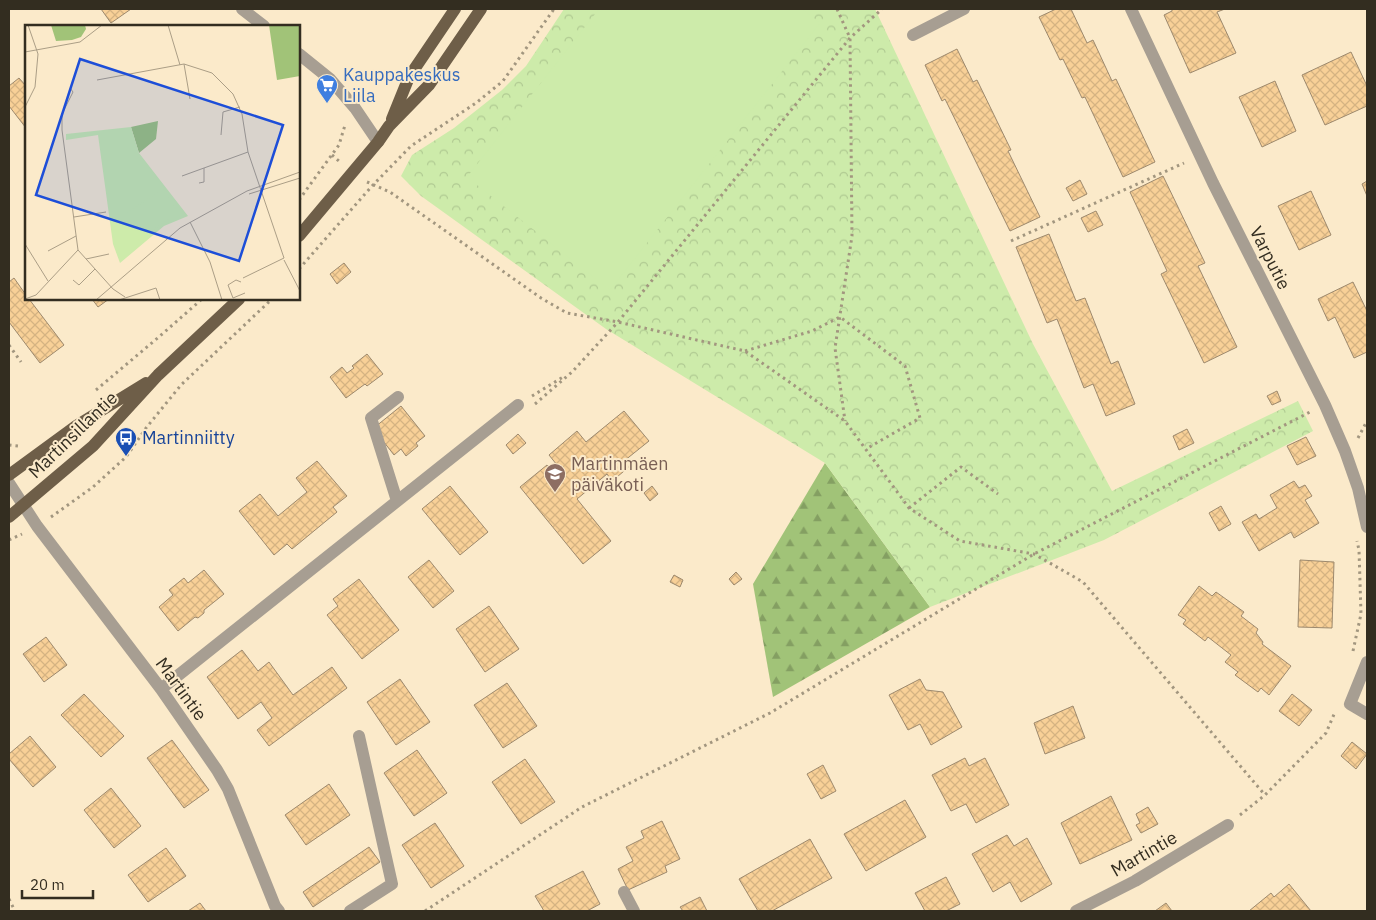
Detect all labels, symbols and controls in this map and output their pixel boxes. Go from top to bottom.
inset map [25,25,300,300]
place label: Kauppakeskus Liila [343,63,461,107]
supermarket icon: Kauppakeskus Liila [315,73,339,104]
street label: Varputie [1245,222,1296,293]
street label: Martinsillantie [23,386,122,483]
bus stop icon: Martinniitty [114,426,138,457]
place label: Martinniitty [142,426,235,449]
place label: Martinmäen päiväkoti [571,452,668,496]
school or university icon: Martinmäen päiväkoti [543,462,567,493]
street label: Martintie [151,653,212,725]
street label: Martintie [1107,825,1181,882]
scale bar [22,868,94,900]
text: 20 m [30,875,65,894]

